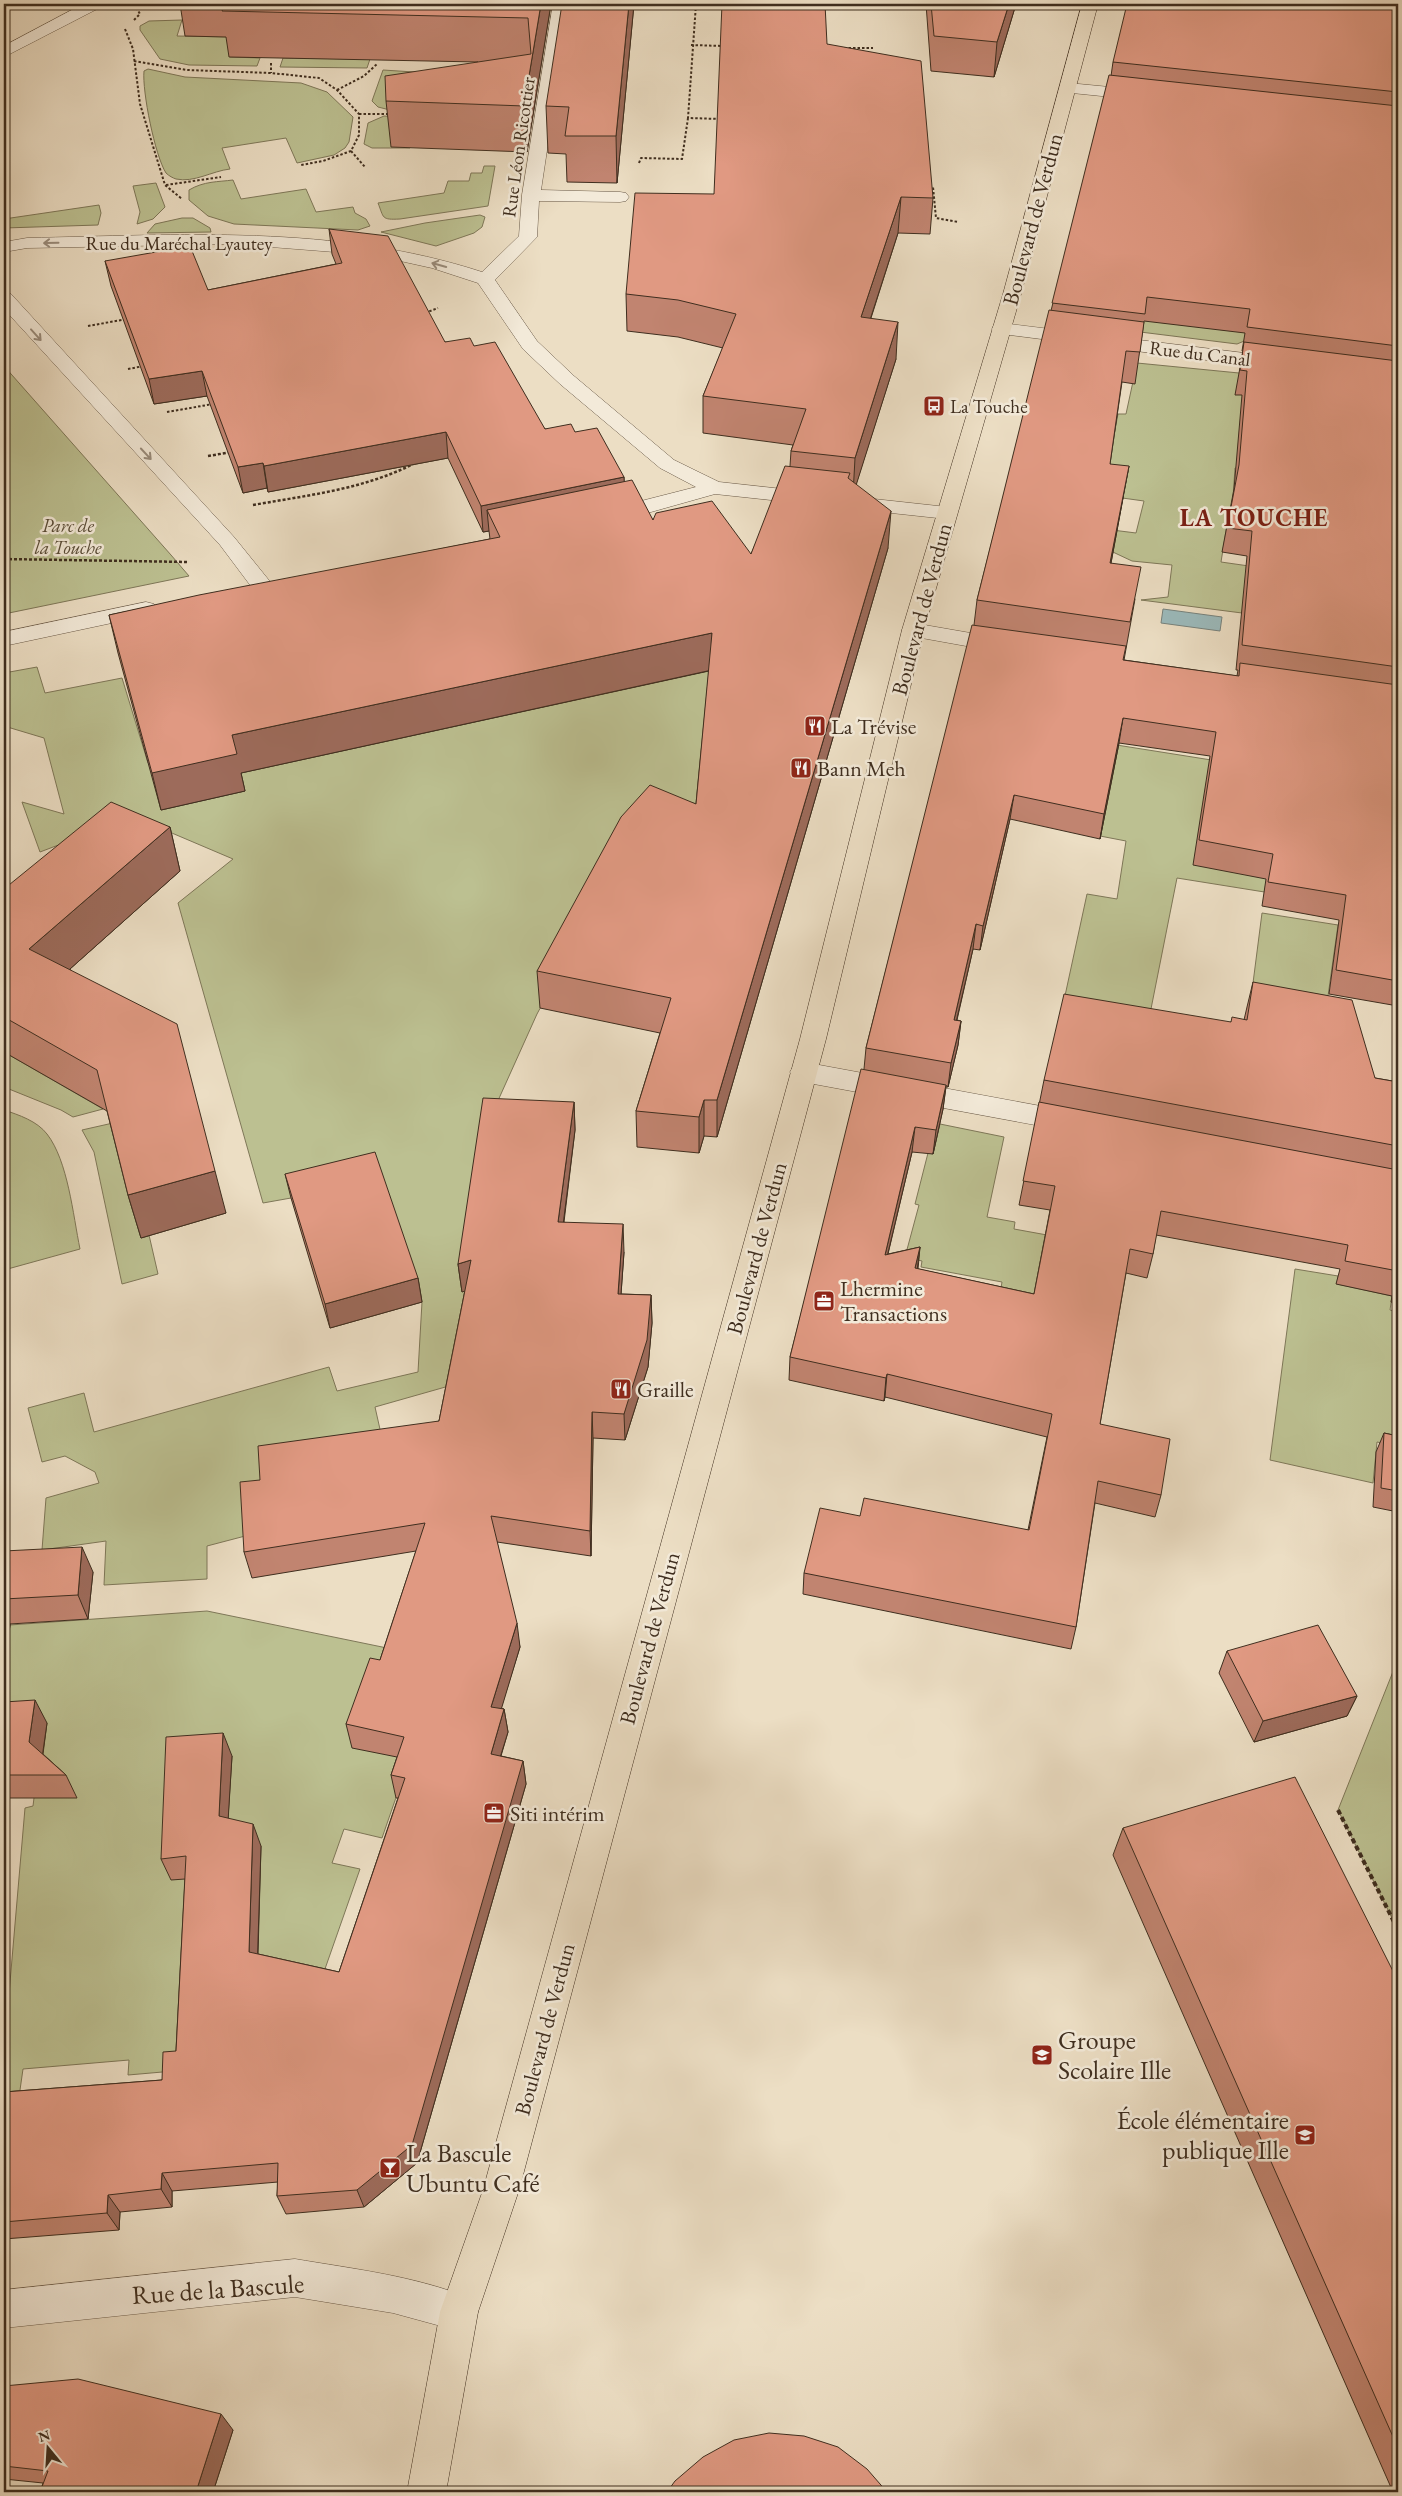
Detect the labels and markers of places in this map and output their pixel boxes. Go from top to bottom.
bus stop icon: La Touche [922,394,946,418]
place label: La Touche [950,394,1028,419]
place label: La Trévise [831,712,917,741]
restaurant icon: La Trévise [803,714,827,738]
place label: Bann Meh [817,754,906,783]
restaurant icon: Bann Meh [789,756,813,780]
place label: Lhermine Transactions [840,1274,947,1328]
office icon: Lhermine Transactions [812,1289,836,1313]
place label: Graille [637,1375,694,1404]
restaurant icon: Graille [609,1377,633,1401]
place label: Siti intérim [510,1799,605,1828]
office icon: Siti intérim [482,1801,506,1825]
place label: Groupe Scolaire Ille [1058,2023,1171,2087]
school or university icon: Groupe Scolaire Ille [1030,2043,1054,2067]
place label: École élémentaire publique Ille [1117,2103,1289,2167]
school or university icon: École élémentaire publique Ille [1293,2123,1317,2147]
place label: La Bascule Ubuntu Café [406,2136,540,2200]
bar icon: La Bascule Ubuntu Café [378,2156,402,2180]

